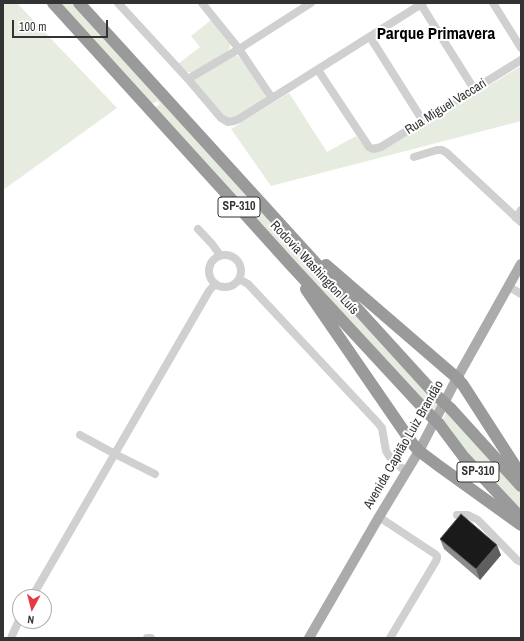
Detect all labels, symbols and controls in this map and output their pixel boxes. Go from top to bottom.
scale bar [14,12,110,38]
text: 100 m [19,19,46,35]
district label: Parque Primavera [377,24,495,44]
street label: Rua Miguel Vaccari [403,76,489,138]
road number: SP-310 [218,197,260,217]
street label: Rodovia Washington Luís [267,218,361,318]
street label: Avenida Capitão Luiz Brandão [361,378,447,512]
road number: SP-310 [457,462,499,482]
north arrow [12,589,52,629]
text: N [27,613,35,627]

